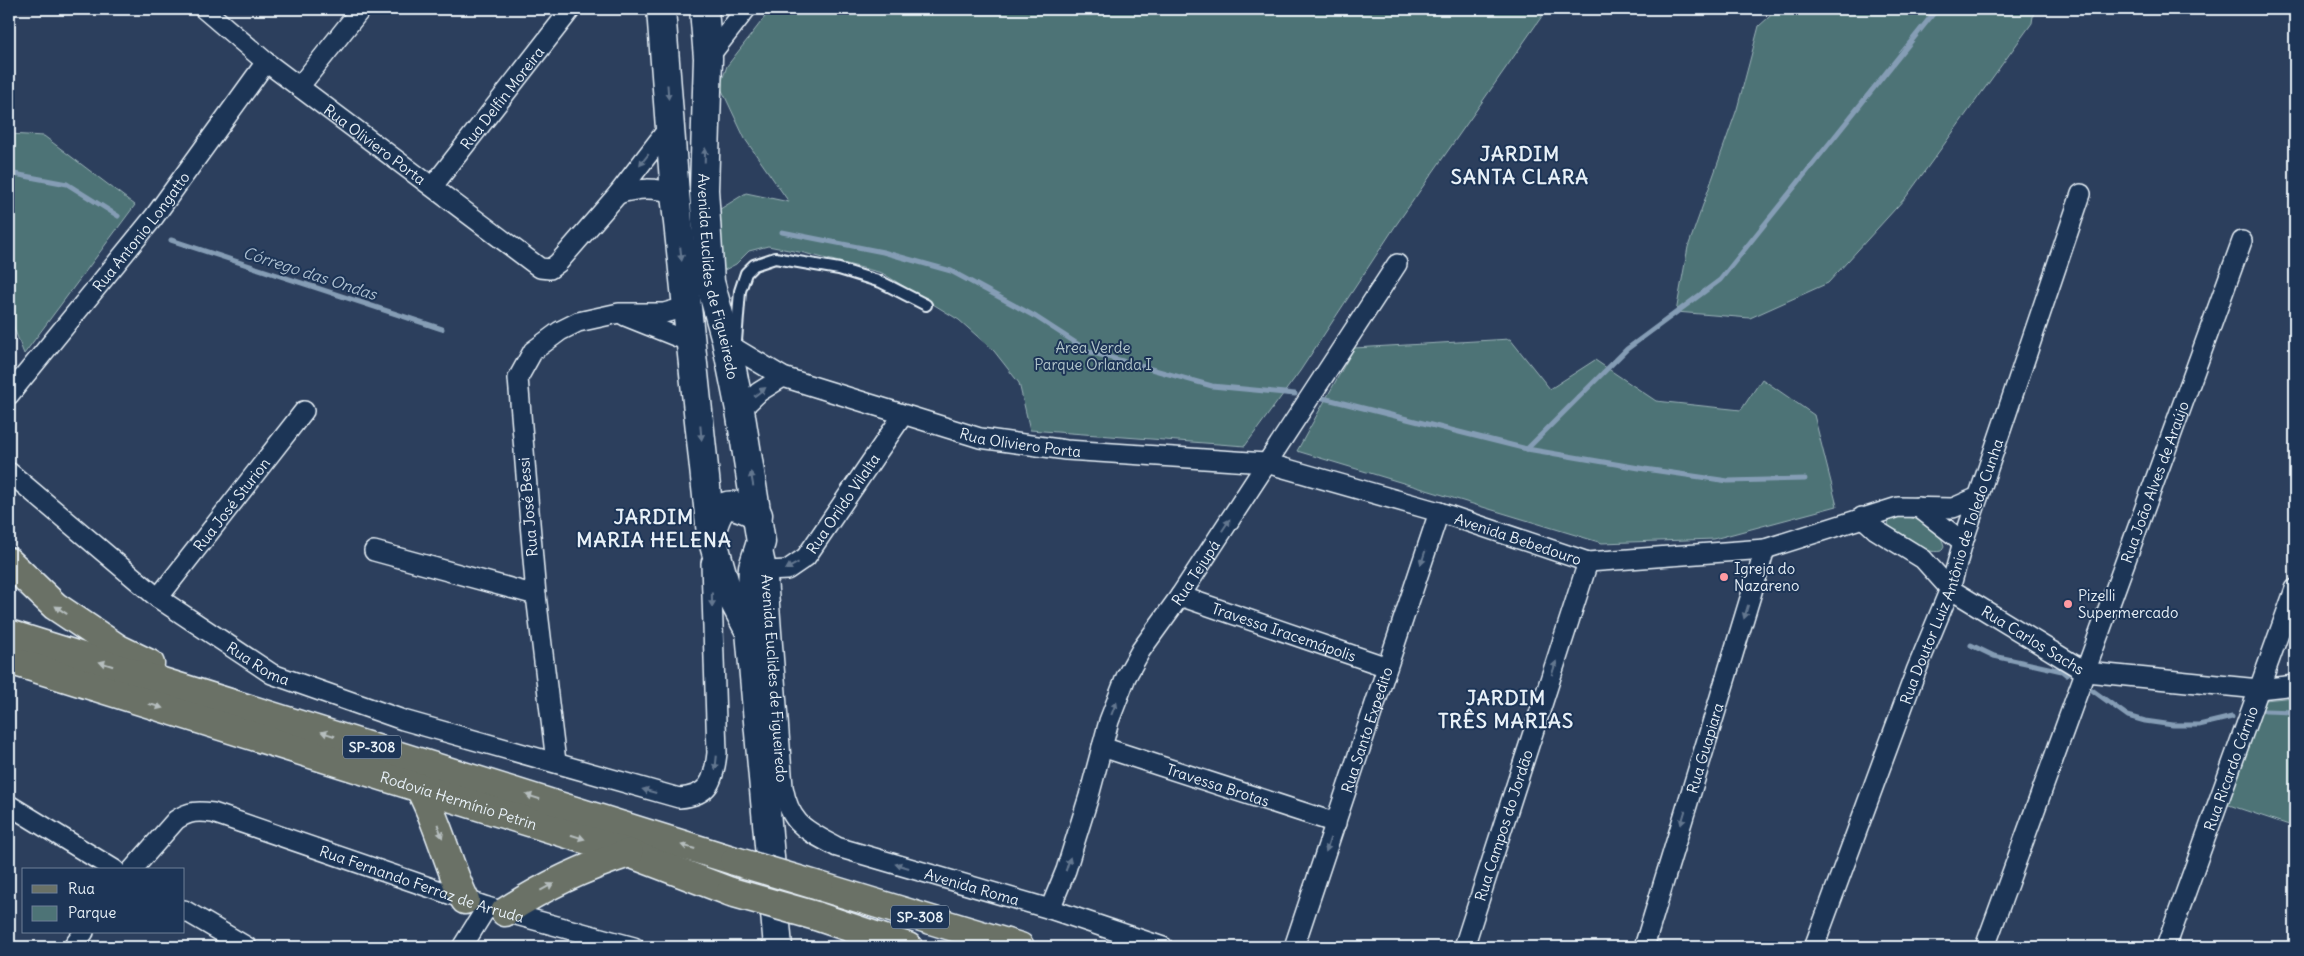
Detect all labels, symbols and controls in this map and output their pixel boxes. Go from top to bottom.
street label: Rua Delfin Moreira [456,42,548,153]
one-way arrow [665,84,673,100]
street label: Rua Oliviero Porta [320,100,430,189]
district label: JARDIM SANTA CLARA [1451,141,1589,189]
one-way arrow [701,147,709,163]
one-way arrow [639,153,649,167]
street label: Rua Antonio Longatto [88,168,193,295]
street label: Avenida Euclides de Figueiredo [694,173,743,381]
water label: Córrego das Ondas [241,242,380,304]
one-way arrow [677,246,685,262]
park label: Area Verde Parque Orlanda I [1034,338,1152,374]
one-way arrow [753,387,766,398]
street label: Rua João Alves de Araújo [2116,398,2192,565]
street label: Rua Oliviero Porta [958,423,1082,460]
one-way arrow [698,425,706,441]
street label: Rua Doutor Luiz Antônio de Toledo Cunha [1895,436,2007,707]
street label: Rua Orildo Vilalta [802,449,884,557]
street label: Rua José Sturion [189,453,274,555]
street label: Rua José Bessi [514,457,542,557]
one-way arrow [747,471,755,487]
district label: JARDIM MARIA HELENA [576,504,732,552]
street label: Avenida Bebedouro [1452,508,1584,569]
one-way arrow [1221,519,1231,532]
street label: Rua Tejupá [1167,536,1224,609]
one-way arrow [1419,551,1427,566]
place label: Igreja do Nazareno [1734,559,1799,595]
one-way arrow [784,562,799,570]
marker: Igreja do Nazareno [1718,571,1730,583]
street label: Avenida Euclides de Figueiredo [758,573,792,783]
place label: Pizelli Supermercado [2078,586,2178,622]
one-way arrow [708,593,716,609]
street label: Travessa Iracemápolis [1209,598,1359,665]
marker: Pizelli Supermercado [2062,598,2074,610]
street label: Rua Carlos Sachs [1978,601,2088,678]
one-way arrow [54,605,68,615]
one-way arrow [1742,605,1750,620]
street label: Rua Roma [223,637,292,689]
one-way arrow [99,660,114,667]
one-way arrow [1550,660,1558,675]
street label: Rua Santo Expedito [1337,664,1396,795]
district label: JARDIM TRÊS MARIAS [1438,685,1574,733]
one-way arrow [1110,700,1118,715]
street label: Rua Guapiara [1682,700,1727,795]
one-way arrow [148,702,163,710]
street label: Rua Ricardo Cárnio [2199,703,2262,833]
one-way arrow [320,729,335,737]
road number: SP-308 [343,736,401,759]
street label: Rua Campos do Jordão [1470,747,1536,903]
one-way arrow [712,755,720,771]
street label: Travessa Brotas [1164,759,1272,810]
street label: Rodovia Hermínio Petrin [378,767,540,833]
one-way arrow [642,787,657,795]
one-way arrow [526,793,541,801]
one-way arrow [1679,811,1687,826]
one-way arrow [436,824,444,839]
one-way arrow [571,834,586,841]
one-way arrow [1324,838,1331,853]
street label: Rua Fernando Ferraz de Arruda [317,841,527,926]
one-way arrow [680,843,696,851]
one-way arrow [1064,856,1072,871]
one-way arrow [894,862,909,870]
street label: Avenida Roma [923,864,1022,909]
legend [22,868,185,934]
text: Rua [68,879,95,898]
one-way arrow [540,883,555,891]
text: Parque [68,903,116,922]
road number: SP-308 [891,906,949,929]

